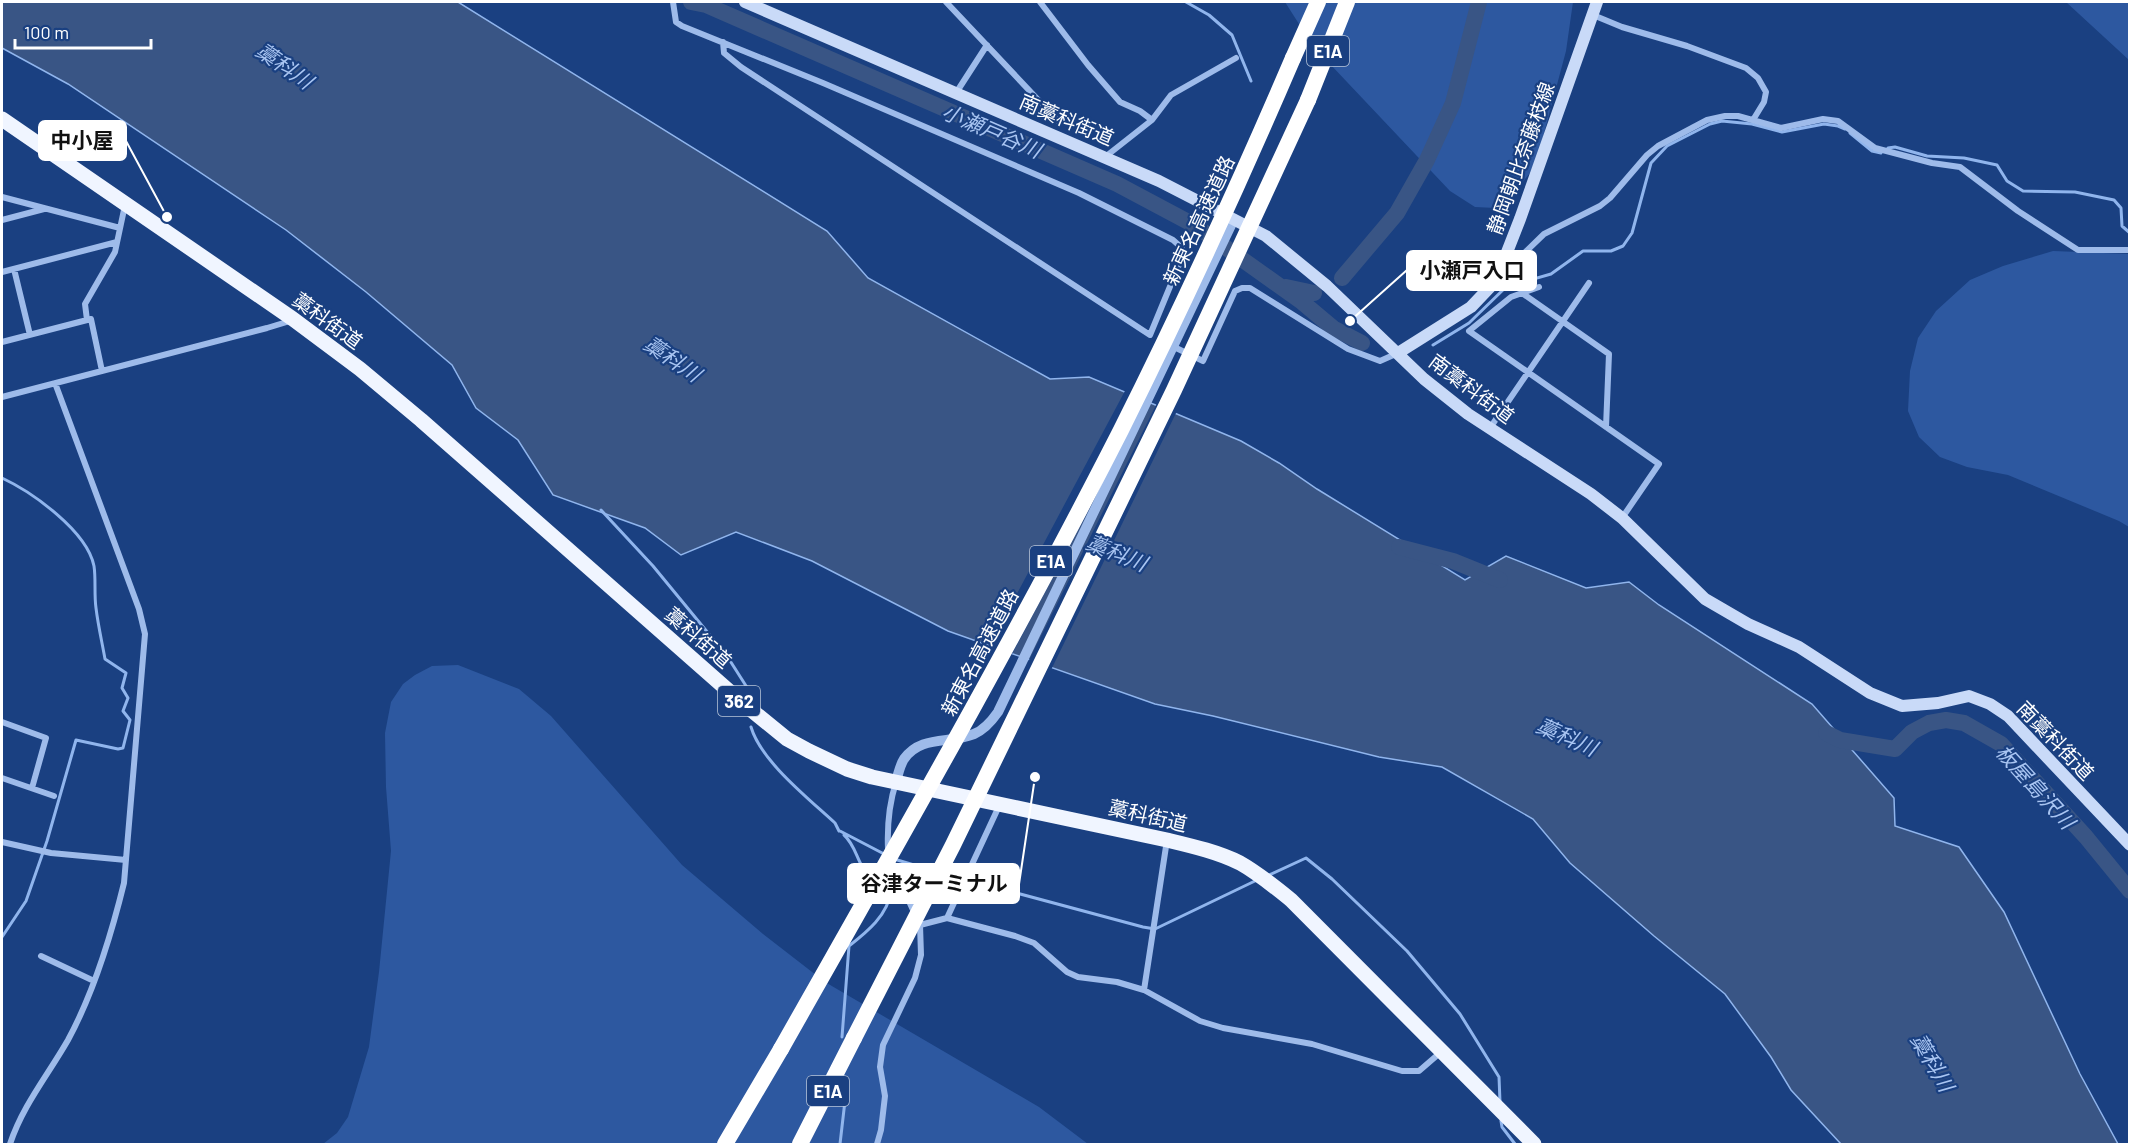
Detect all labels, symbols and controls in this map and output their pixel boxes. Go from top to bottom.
scale bar [15,12,152,50]
text: 100 m [24,21,69,43]
road number: E1A [1307,36,1349,66]
water label: 藁科川 [252,37,320,94]
street label: 静岡朝比奈藤枝線 [1481,79,1559,237]
street label: 南藁科街道 [1016,88,1118,150]
water label: 小瀬戸谷川 [939,98,1047,163]
callout: 中小屋 [39,121,126,160]
text: 中小屋 [51,127,114,152]
street label: 新東名高速道路 [1158,151,1238,289]
callout: 小瀬戸入口 [1407,251,1536,290]
text: 小瀬戸入口 [1420,257,1525,282]
street label: 藁科街道 [289,287,367,353]
water label: 藁科川 [640,330,708,387]
street label: 南藁科街道 [1425,348,1519,428]
water label: 藁科川 [1083,529,1153,576]
road number: E1A [1030,546,1072,576]
street label: 新東名高速道路 [936,585,1022,719]
street label: 藁科街道 [661,602,737,672]
road number: 362 [718,686,760,716]
street label: 南藁科街道 [2013,696,2099,784]
water label: 藁科川 [1533,712,1603,761]
water label: 板屋島沢川 [1992,739,2082,835]
street label: 藁科街道 [1106,794,1190,836]
callout: 谷津ターミナル [848,864,1019,903]
text: 谷津ターミナル [861,870,1008,895]
water label: 藁科川 [1906,1028,1961,1097]
road number: E1A [807,1076,849,1106]

